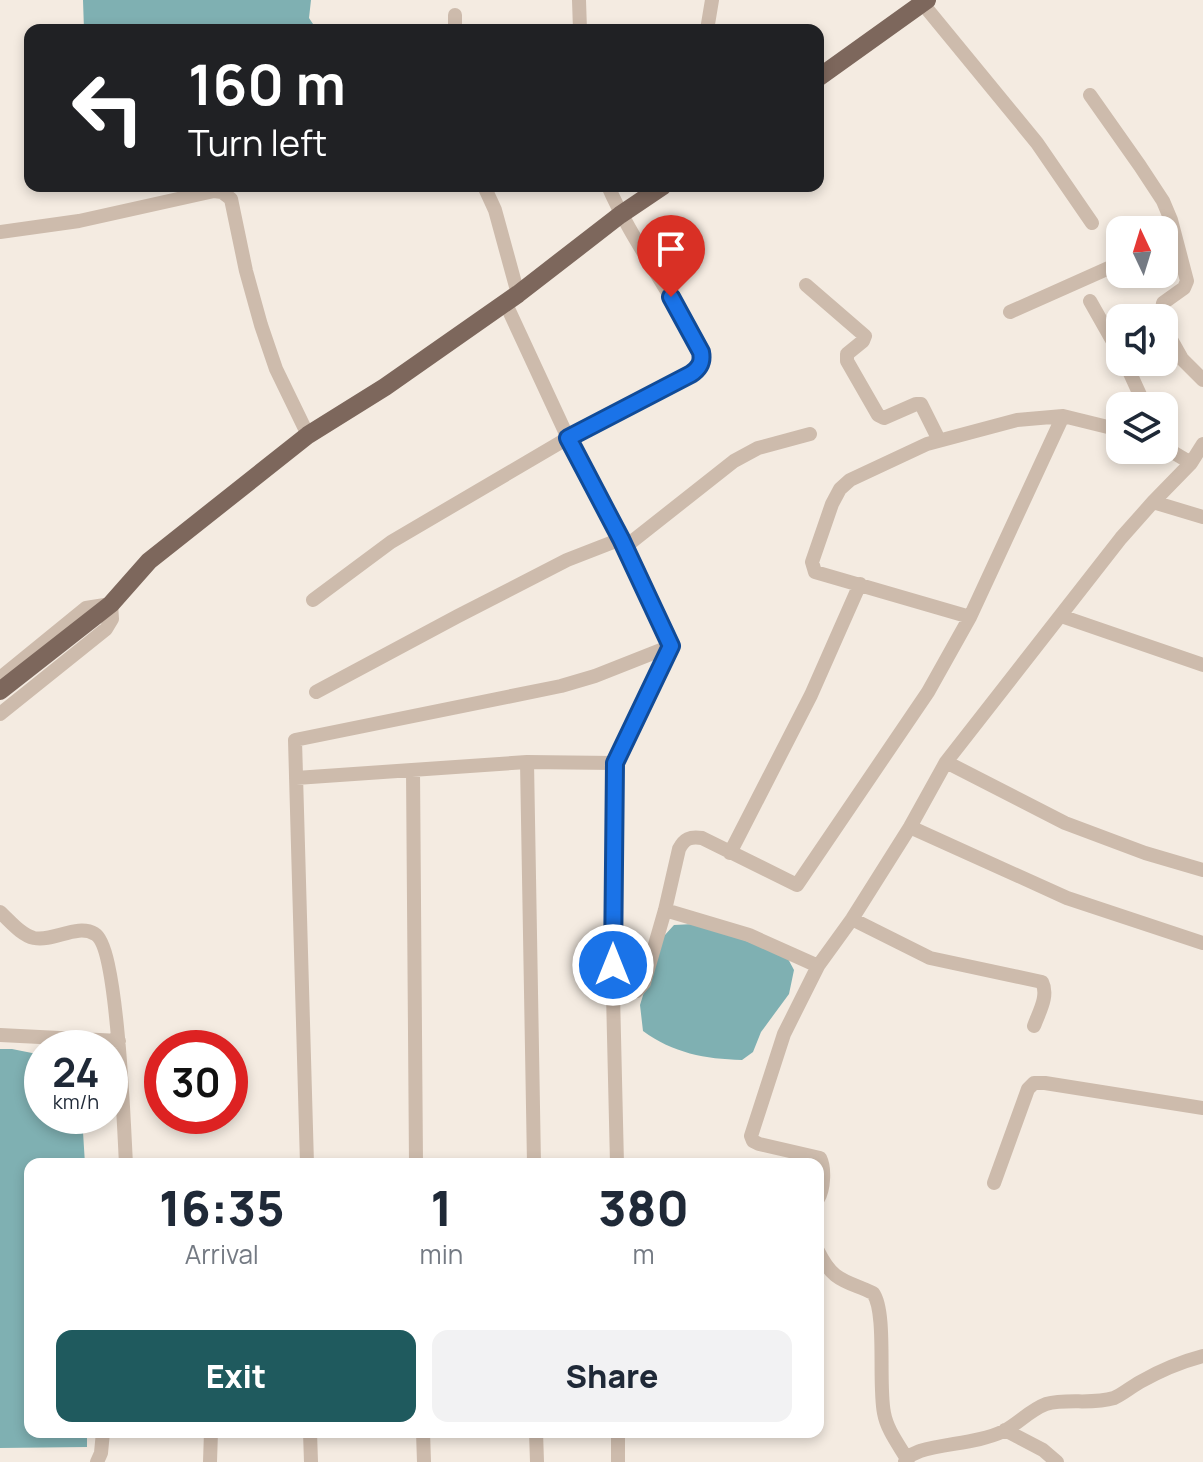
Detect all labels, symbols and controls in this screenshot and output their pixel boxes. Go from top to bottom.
text: 160 m [188,45,346,122]
icon: left [56,56,160,160]
text: Turn left [188,118,327,167]
pin [637,215,705,297]
north arrow [1106,216,1178,288]
map controls [1106,216,1178,464]
icon: arrive [649,227,693,271]
button: sound [1106,304,1178,376]
button: layers [1106,392,1178,464]
position arrow [571,923,655,1007]
speed limit sign: 30 [144,1030,248,1134]
text: 24 [52,1044,100,1099]
text: km/h [53,1088,99,1115]
text: 16:35 [159,1175,285,1240]
text: 1 [430,1175,452,1240]
text: 380 [598,1175,689,1240]
text: Arrival [185,1236,259,1272]
text: min [420,1236,463,1272]
text: m [633,1236,655,1272]
button: Exit [56,1330,416,1422]
button: Share [432,1330,792,1422]

